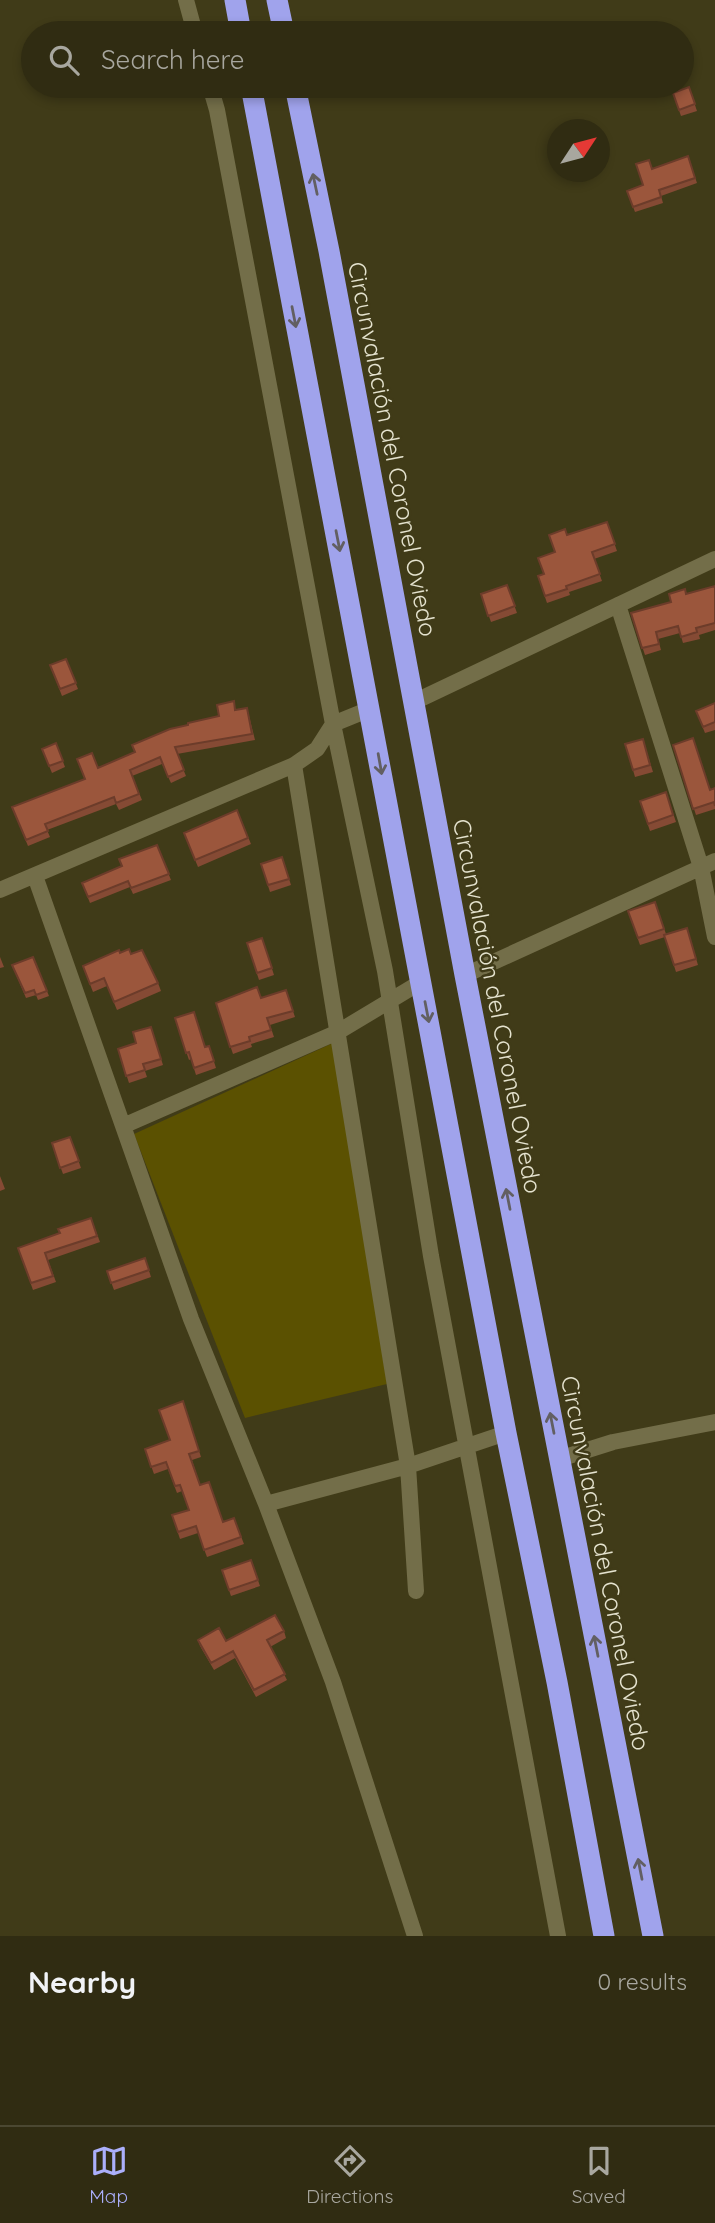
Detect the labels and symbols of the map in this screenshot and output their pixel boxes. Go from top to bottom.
north arrow [547,119,610,182]
one-way arrow [308,173,322,196]
street label: Circunvalación del Coronel Oviedo [342,259,444,639]
one-way arrow [288,305,302,328]
one-way arrow [331,529,345,552]
one-way arrow [374,752,387,775]
street label: Circunvalación del Coronel Oviedo [447,816,549,1196]
one-way arrow [421,1000,434,1023]
one-way arrow [501,1188,515,1211]
street label: Circunvalación del Coronel Oviedo [555,1373,657,1753]
one-way arrow [545,1412,558,1435]
one-way arrow [589,1635,602,1658]
one-way arrow [633,1858,646,1881]

